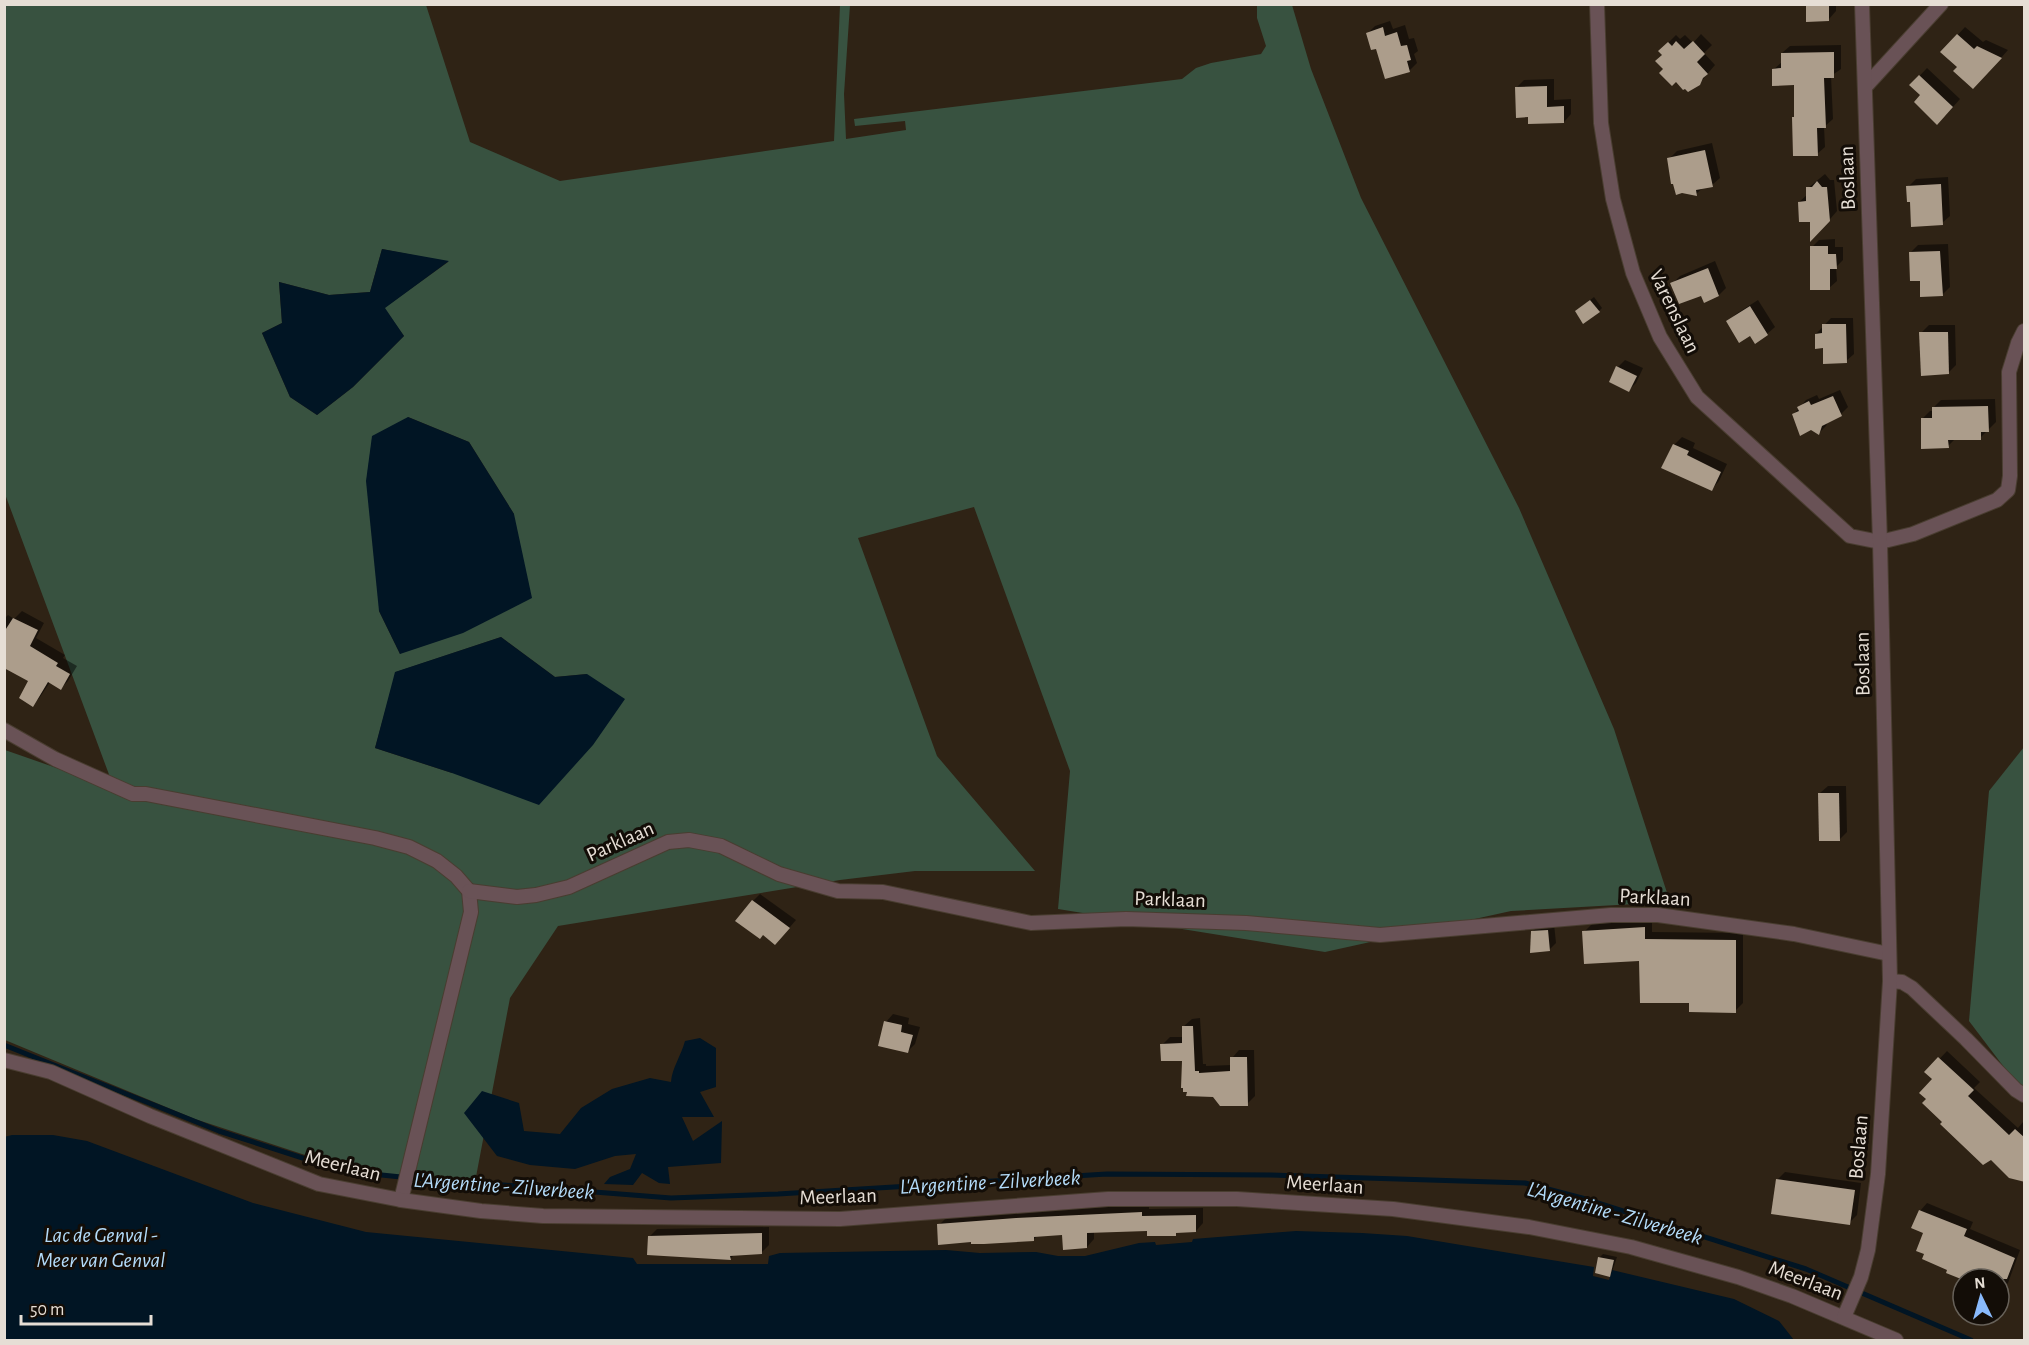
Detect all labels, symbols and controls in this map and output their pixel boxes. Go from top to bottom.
street label: Boslaan [1836,145,1859,211]
street label: Varenslaan [1645,266,1704,356]
street label: Boslaan [1851,632,1874,696]
street label: Parklaan [583,817,657,866]
street label: Parklaan [1619,885,1691,910]
street label: Parklaan [1134,888,1206,911]
street label: Boslaan [1845,1114,1872,1180]
street label: Meerlaan [303,1146,383,1185]
water label: L'Argentine - Zilverbeek [899,1166,1081,1198]
water label: L'Argentine - Zilverbeek [413,1169,595,1203]
street label: Meerlaan [1286,1171,1364,1198]
water label: L'Argentine - Zilverbeek [1525,1177,1705,1249]
street label: Meerlaan [799,1185,877,1208]
water label: Lac de Genval - Meer van Genval [36,1224,166,1271]
street label: Meerlaan [1766,1257,1846,1304]
north arrow [1951,1267,2011,1327]
text: N [1974,1275,1986,1292]
scale bar [21,1288,152,1326]
text: 50 m [30,1301,64,1319]

